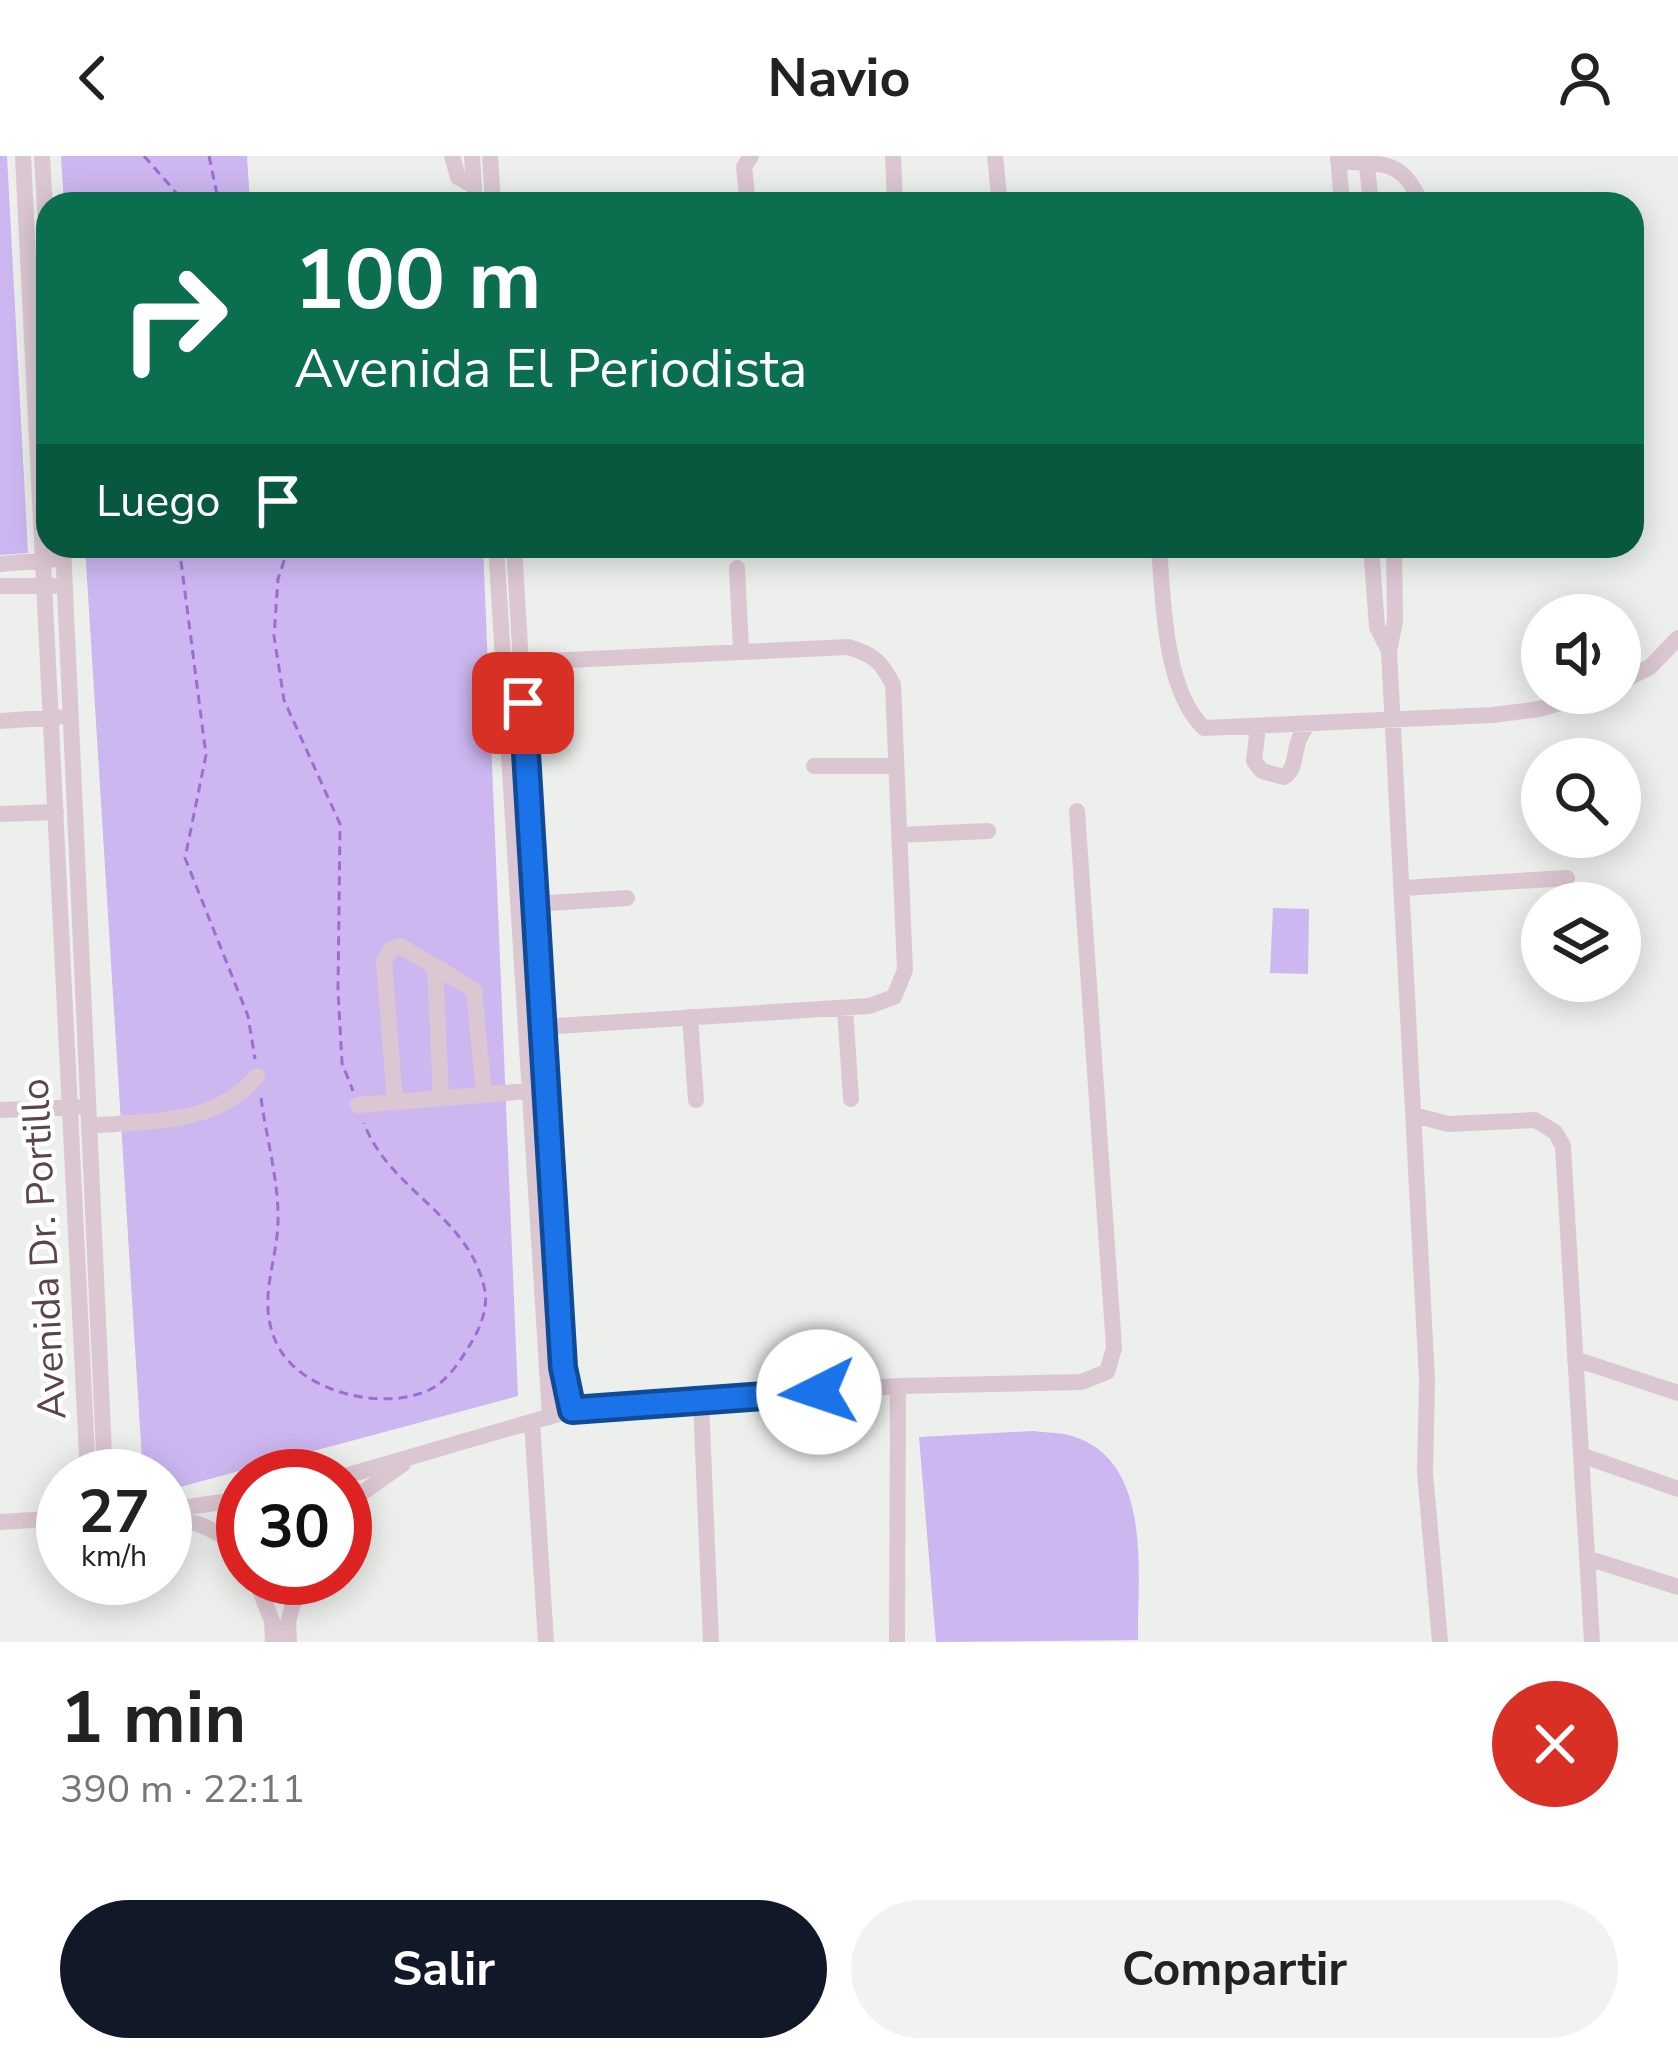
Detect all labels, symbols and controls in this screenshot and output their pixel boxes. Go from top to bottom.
text: Navio [768,41,911,115]
icon: back [60,45,126,111]
icon: person [1552,45,1618,111]
text: 100 m [294,223,542,338]
icon: right [96,240,252,396]
text: Avenida El Periodista [294,332,807,406]
icon: arrive [245,468,311,534]
text: Luego [96,471,221,532]
map controls [1521,594,1641,1002]
button: sound [1521,594,1641,714]
pin [472,652,574,754]
icon: arrive [490,670,556,736]
button: search [1521,738,1641,858]
button: layers [1521,882,1641,1002]
street label: Avenida Dr. Portillo [9,1077,79,1421]
position arrow [756,1329,882,1455]
speed limit sign: 30 [216,1449,372,1605]
text: 27 [78,1471,150,1553]
text: km/h [81,1536,147,1577]
text: 1 min [60,1669,246,1767]
button: close [1492,1681,1618,1807]
text: 390 m · 22:11 [60,1763,305,1816]
button: Salir [60,1900,827,2038]
button: Compartir [851,1900,1618,2038]

